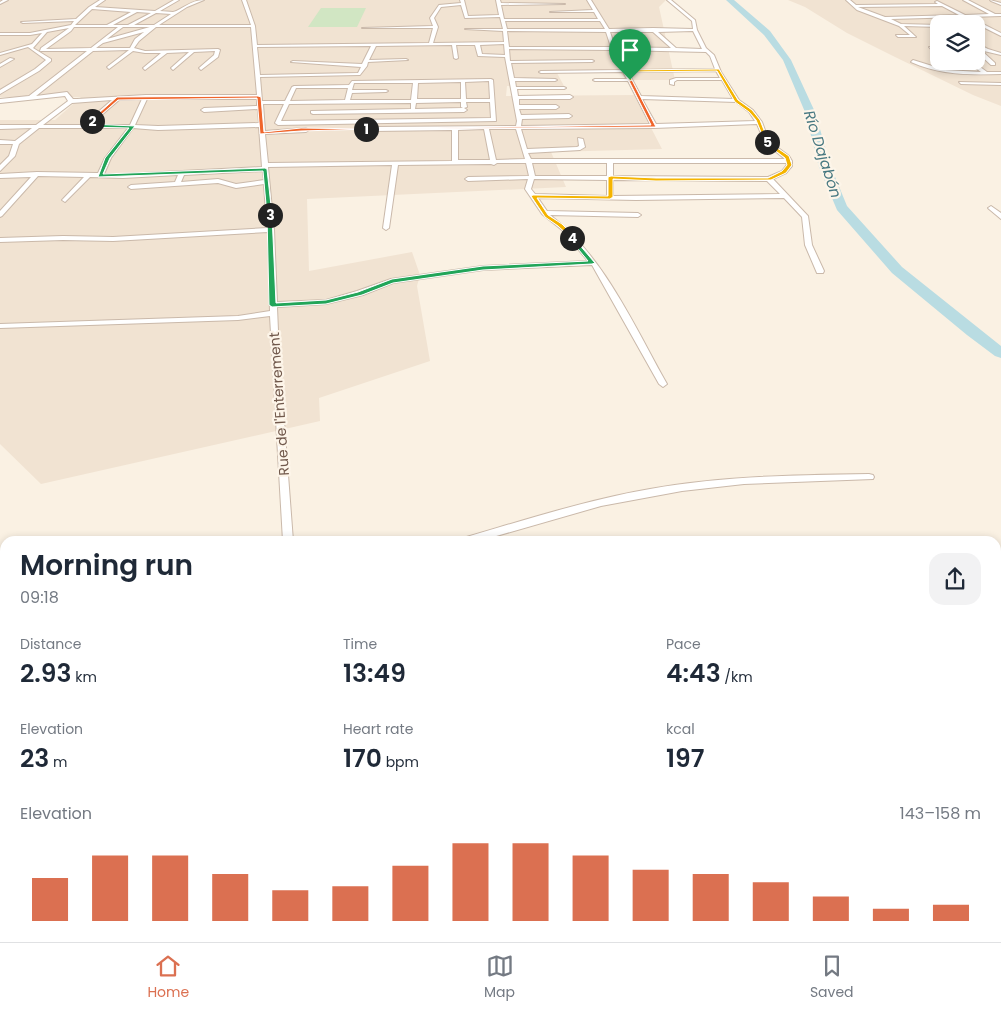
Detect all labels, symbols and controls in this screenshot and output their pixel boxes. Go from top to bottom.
map controls [930,15,985,70]
button: layers [930,15,985,70]
pin [609,29,651,80]
icon: arrive [616,36,644,64]
pin: 2 [80,108,104,134]
water label: Río Dajabón [799,108,847,200]
text: 2 [89,111,97,131]
pin: 1 [354,116,378,142]
text: 1 [364,119,369,139]
pin: 5 [754,130,780,154]
text: 5 [763,132,772,152]
pin: 3 [258,202,282,228]
text: 3 [266,205,275,225]
pin: 4 [560,226,584,250]
text: 4 [568,228,577,248]
street label: Rue de l'Enterrement [264,332,294,476]
text: Morning run [20,546,193,585]
button: share [929,553,981,605]
text: 09:18 [20,586,59,609]
text: Distance [20,634,81,654]
text: Time [343,634,377,654]
text: Pace [666,634,701,654]
text: 2.93 [20,656,71,691]
text: 13:49 [343,656,406,691]
text: 4:43 [666,656,721,691]
text: km [71,667,97,687]
text: /km [721,667,753,687]
text: Elevation [20,719,83,739]
text: Heart rate [343,719,413,739]
text: kcal [666,719,695,739]
text: 23 [20,741,49,776]
text: 170 [343,741,382,776]
text: 197 [666,741,704,776]
text: m [49,752,68,772]
text: bpm [382,752,419,772]
text: Elevation [20,802,92,825]
text: 143–158 m [900,802,981,825]
tab: Home [147,952,189,1003]
tab: Map [484,952,515,1003]
tab: Saved [810,952,854,1003]

